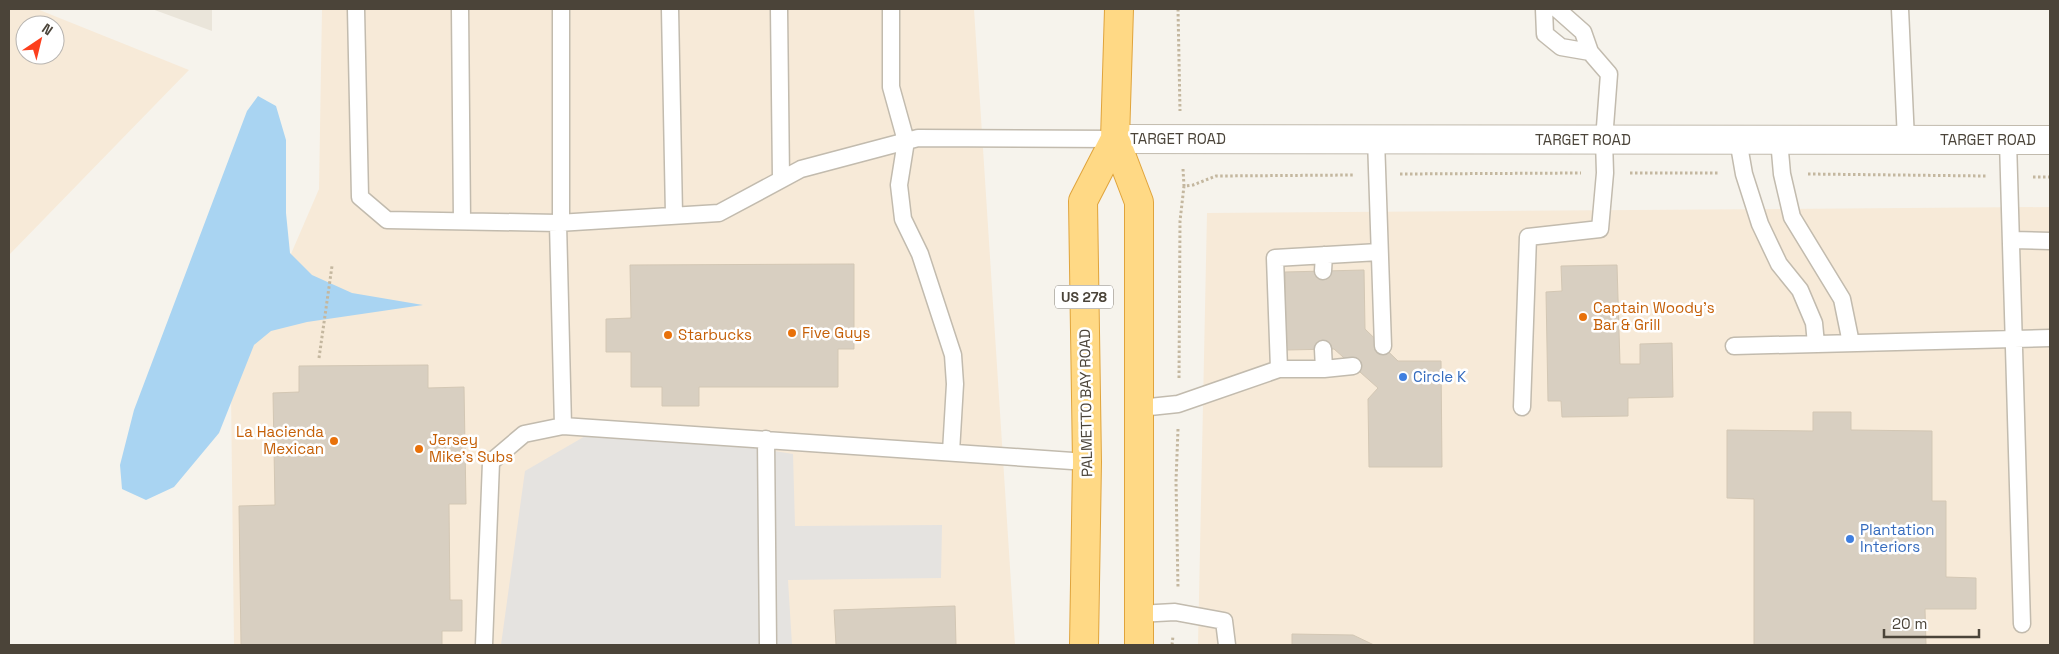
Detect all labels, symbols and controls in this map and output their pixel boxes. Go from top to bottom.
north arrow [15,15,65,65]
text: N [38,19,56,39]
street label: TARGET ROAD [1130,129,1226,148]
street label: TARGET ROAD [1535,130,1631,149]
street label: TARGET ROAD [1940,130,2036,149]
road number: US 278 [1055,286,1113,308]
place label: Captain Woody's Bar & Grill [1593,298,1715,334]
marker: Captain Woody's Bar & Grill [1577,311,1589,323]
place label: Five Guys [802,323,871,342]
place label: Starbucks [678,325,752,344]
marker: Five Guys [786,327,798,339]
marker: Starbucks [662,329,674,341]
street label: PALMETTO BAY ROAD [1075,329,1096,477]
place label: Circle K [1413,367,1466,386]
marker: Circle K [1397,371,1409,383]
place label: La Hacienda Mexican [236,422,324,458]
place label: Jersey Mike's Subs [429,430,513,466]
marker: La Hacienda Mexican [328,435,340,447]
marker: Jersey Mike's Subs [413,443,425,455]
place label: Plantation Interiors [1860,520,1934,556]
marker: Plantation Interiors [1844,533,1856,545]
scale bar [1884,606,1979,638]
text: 20 m [1892,614,1927,633]

